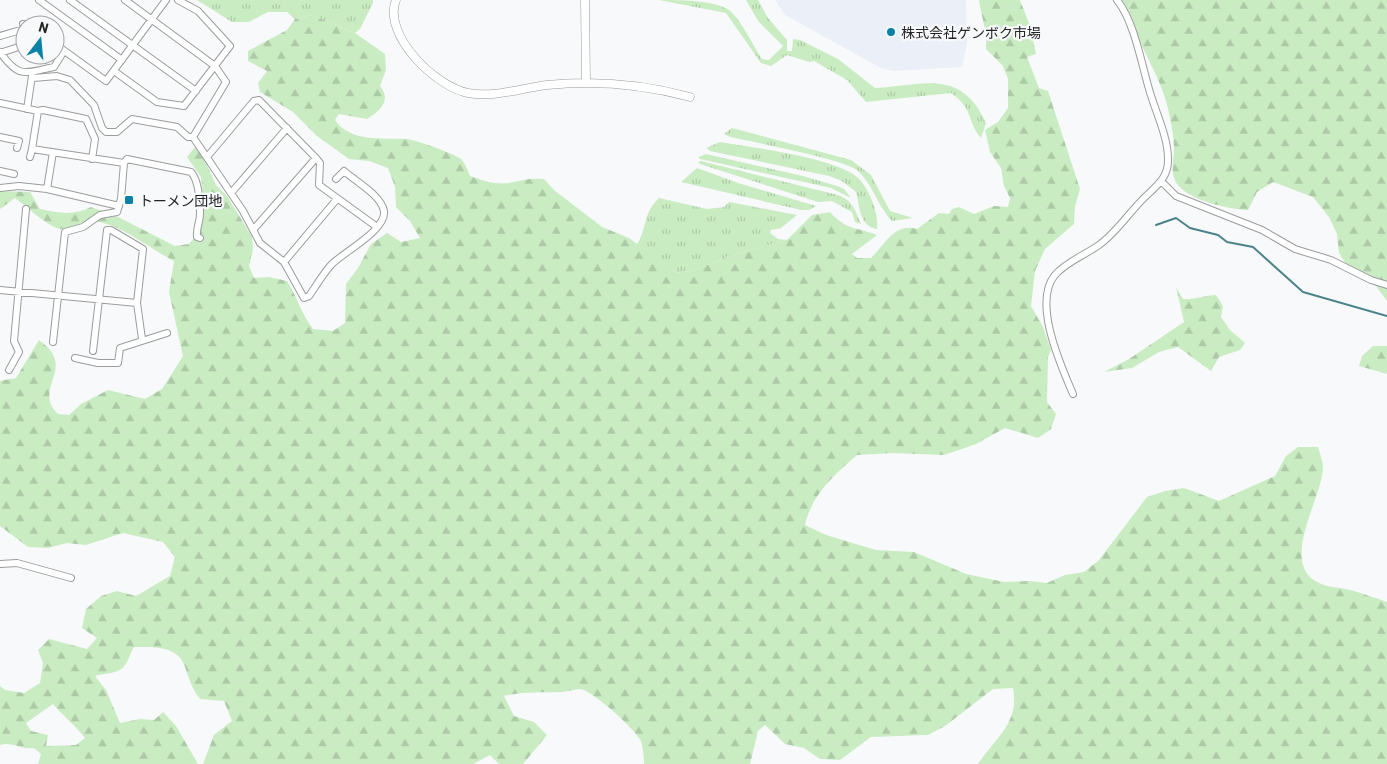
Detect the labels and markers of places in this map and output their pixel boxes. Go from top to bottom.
place label: 株式会社ゲンボク市場 [901,24,1041,41]
marker: 株式会社ゲンボク市場 [885,26,897,38]
place label: トーメン団地 [139,192,222,209]
marker: トーメン団地 [123,194,135,206]

